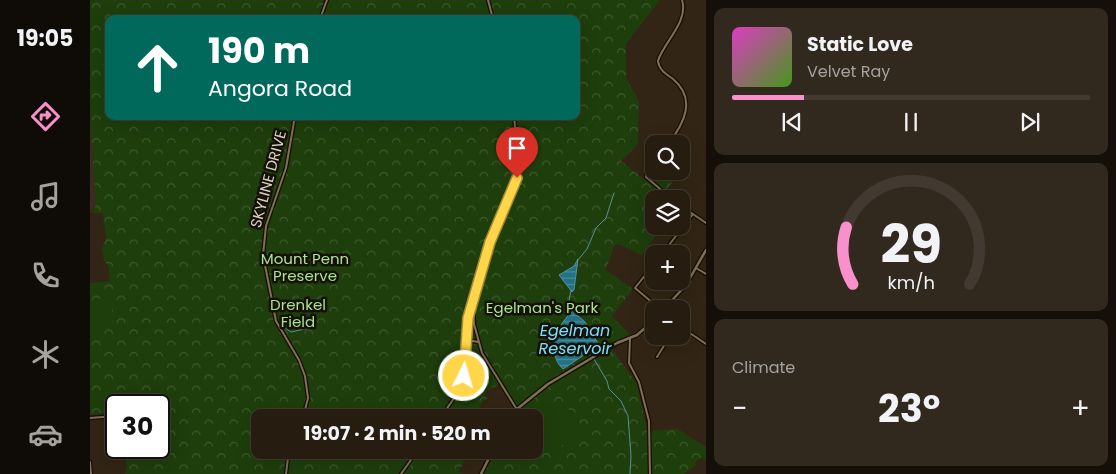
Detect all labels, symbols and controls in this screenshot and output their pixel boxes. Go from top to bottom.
text: 19:05 [17,23,73,54]
text: 190 m [208,26,310,75]
text: Static Love [807,31,913,58]
icon: ahead [125,35,190,100]
text: Velvet Ray [807,60,890,83]
text: Angora Road [208,73,352,104]
icon: directions [28,99,63,134]
icon: previous [778,108,806,136]
icon: pause [897,108,925,136]
icon: next [1016,108,1044,136]
pin [496,127,538,178]
street label: SKYLINE DRIVE [245,128,291,230]
icon: arrive [503,134,531,162]
map controls [645,135,690,345]
button: search [645,135,690,180]
icon: music [28,179,63,214]
button: layers [645,190,690,235]
text: 29 [880,208,942,281]
button: + [645,245,690,290]
park label: Mount Penn Preserve [261,248,349,286]
icon: phone [28,258,63,293]
text: km/h [887,270,935,295]
park label: Drenkel Field [270,294,326,332]
park label: Egelman's Park [486,297,598,318]
button: − [645,300,690,345]
water label: Egelman Reservoir [538,319,613,360]
icon: climate [28,337,63,372]
position arrow [437,349,489,401]
text: Climate [732,356,795,379]
text: 23° [878,382,940,435]
text: − [732,389,747,428]
text: + [1071,389,1090,428]
speed limit sign: 30 [105,394,170,459]
icon: car [28,417,63,452]
text: 19:07 · 2 min · 520 m [303,420,491,447]

